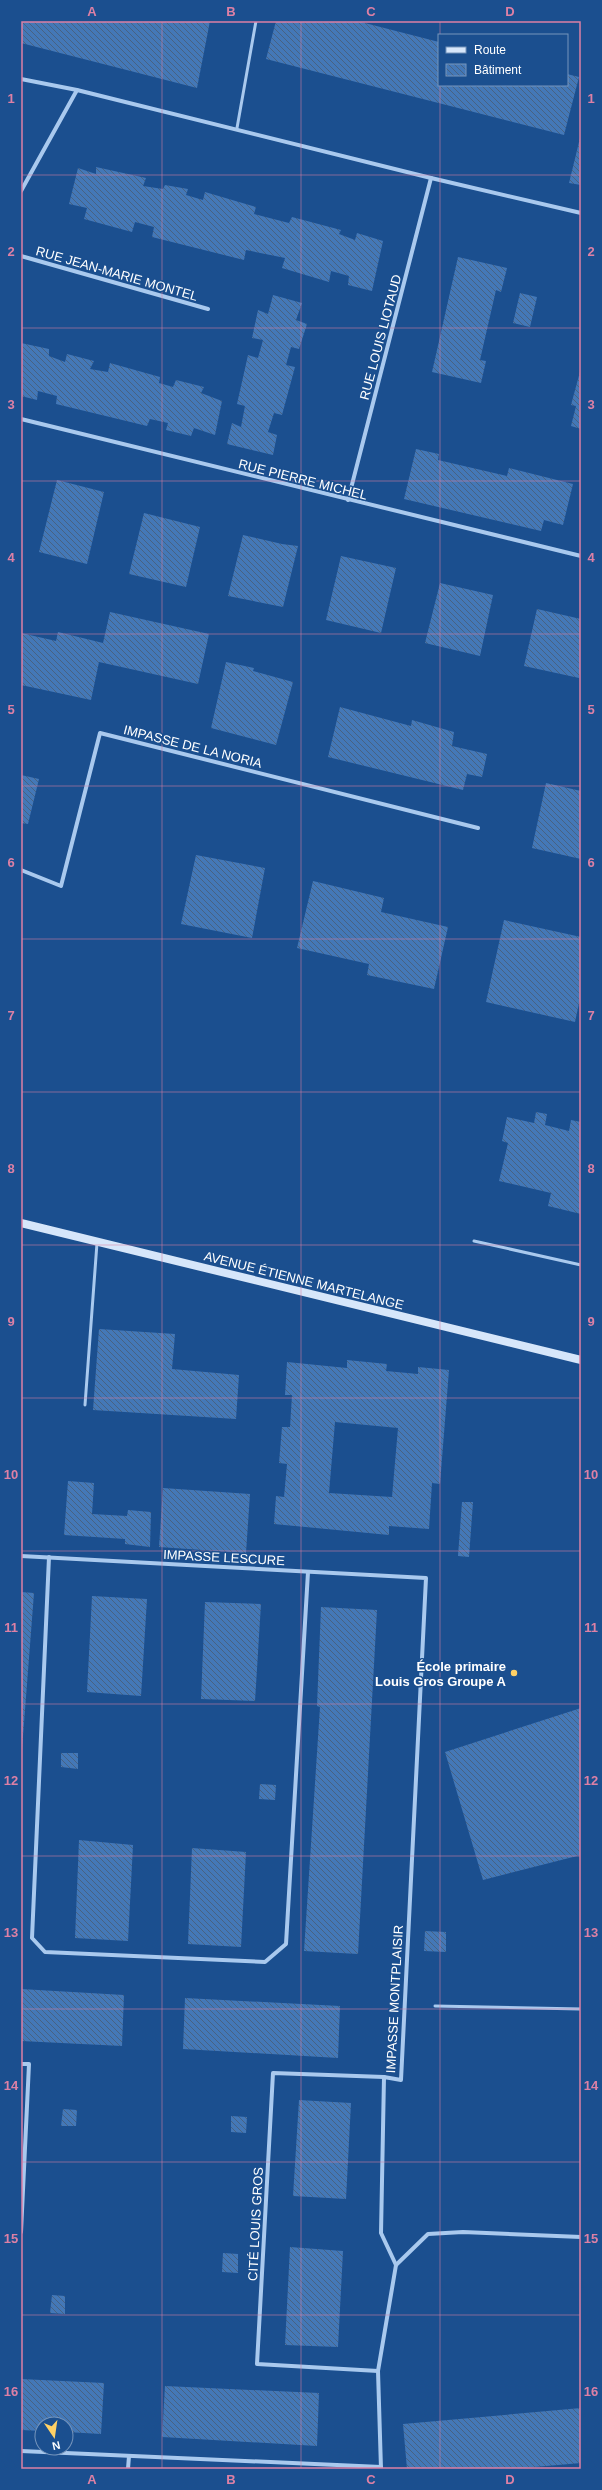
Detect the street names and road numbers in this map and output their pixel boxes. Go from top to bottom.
street label: RUE JEAN-MARIE MONTEL [34,243,199,304]
street label: RUE LOUIS LIOTAUD [357,273,404,401]
street label: RUE PIERRE MICHEL [237,456,369,503]
street label: IMPASSE DE LA NORIA [122,722,264,771]
street label: AVENUE ÉTIENNE MARTELANGE [202,1248,406,1313]
street label: IMPASSE LESCURE [163,1547,286,1568]
street label: IMPASSE MONTPLAISIR [383,1924,406,2074]
street label: CITÉ LOUIS GROS [245,2166,266,2281]

